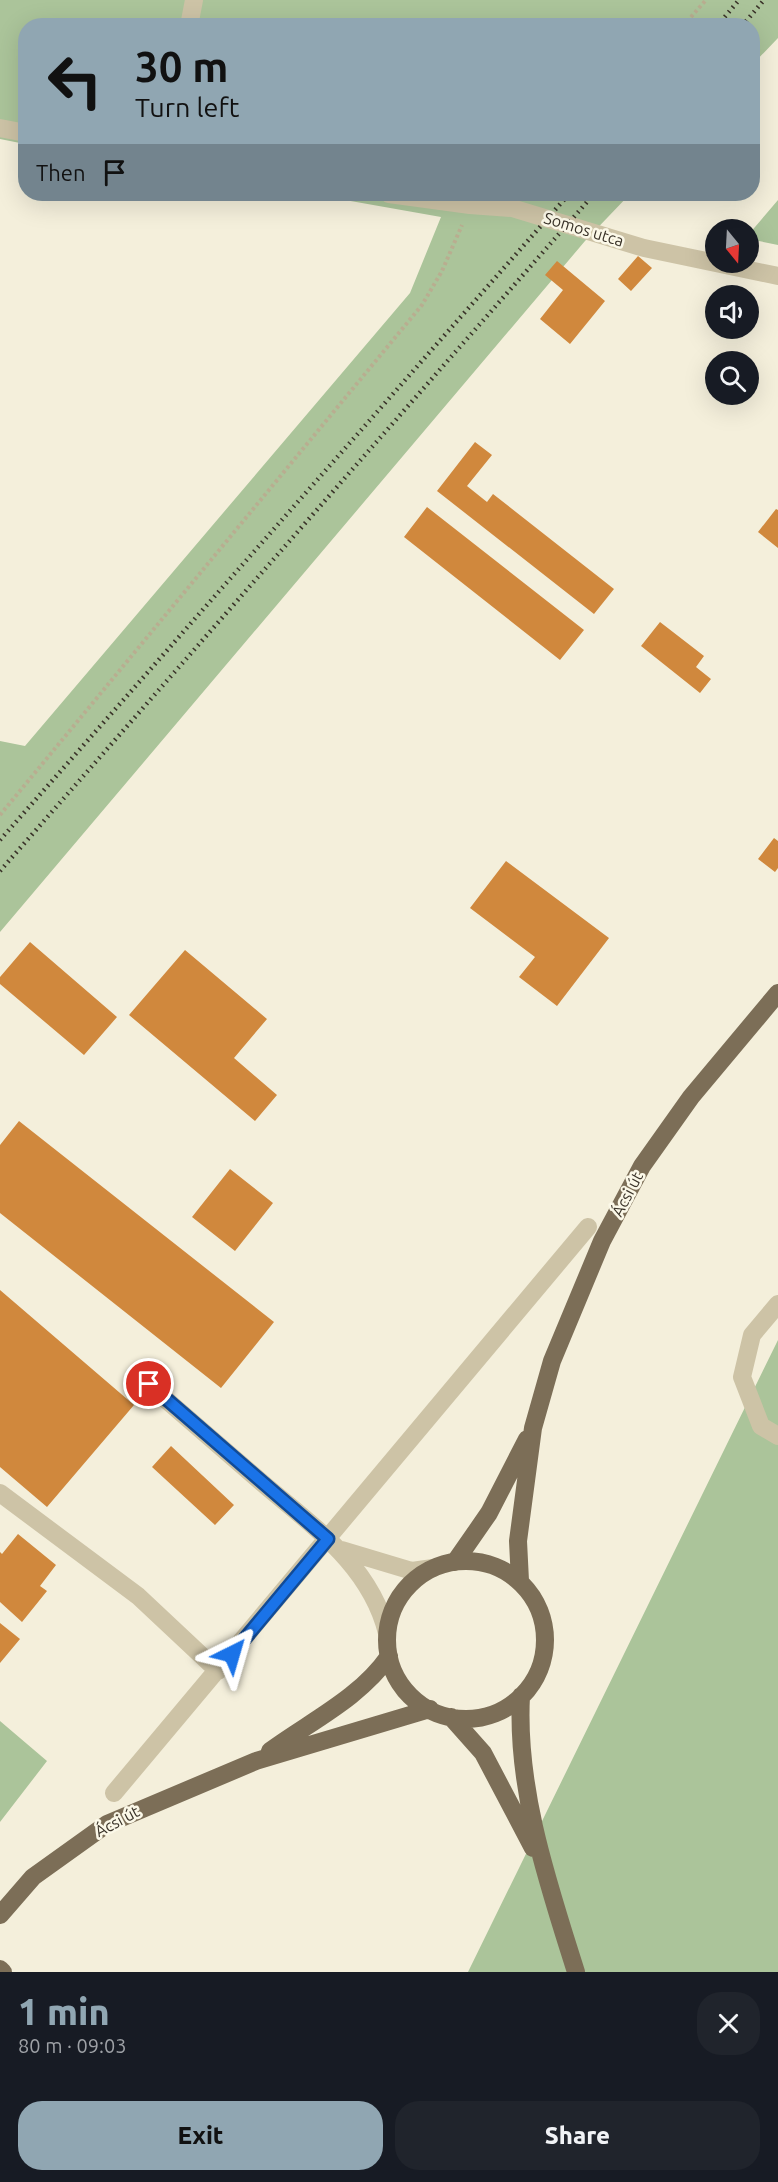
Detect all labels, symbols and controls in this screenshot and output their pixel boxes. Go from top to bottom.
icon: left [36,42,114,120]
text: 30 m [135,43,229,90]
text: Turn left [135,92,239,122]
icon: arrive [98,156,131,189]
text: Then [36,160,86,185]
street label: Somos utca [542,208,626,250]
north arrow [705,219,759,273]
map controls [705,219,759,405]
button: sound [705,285,759,339]
button: search [705,351,759,405]
street label: Ácsi út [606,1167,646,1219]
pin [123,1358,174,1409]
icon: arrive [132,1367,165,1400]
position arrow [200,1622,264,1686]
street label: Ácsi út [91,1800,143,1840]
text: 1 min [18,1991,110,2032]
button: close [697,1992,760,2055]
text: 80 m · 09:03 [18,2034,127,2057]
button: Exit [18,2101,383,2170]
button: Share [395,2101,760,2170]

